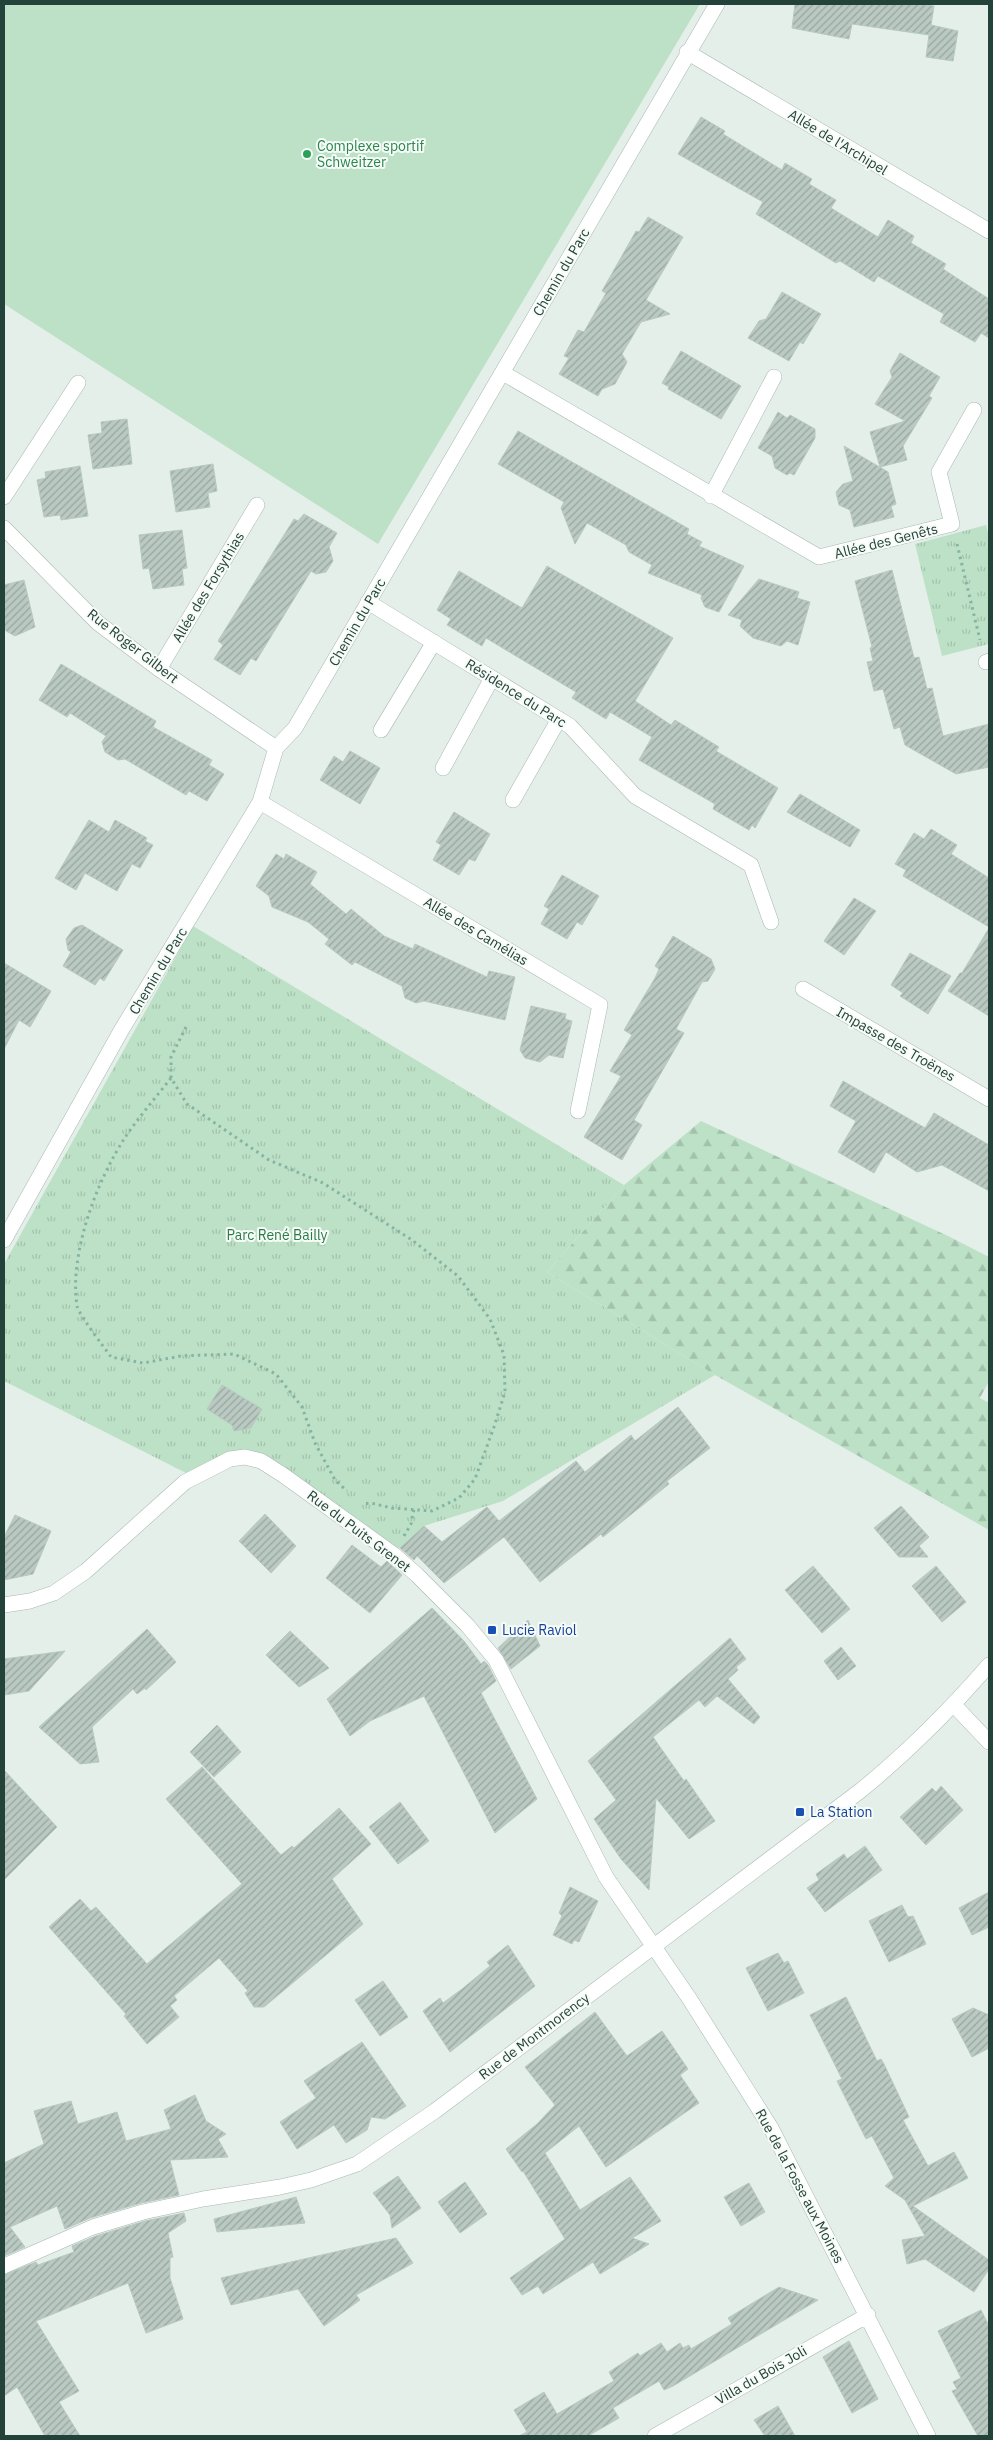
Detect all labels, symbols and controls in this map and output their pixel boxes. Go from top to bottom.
street label: Allée de l'Archipel [785,105,891,179]
place label: Complexe sportif Schweitzer [317,137,425,171]
marker: Complexe sportif Schweitzer [301,148,313,160]
street label: Chemin du Parc [529,225,593,319]
street label: Allée des Genêts [832,519,940,563]
street label: Allée des Forsythias [168,528,248,646]
street label: Chemin du Parc [325,575,389,669]
street label: Rue Roger Gilbert [84,605,182,687]
street label: Résidence du Parc [462,655,570,731]
street label: Allée des Camélias [420,893,532,969]
street label: Chemin du Parc [125,924,191,1018]
street label: Impasse des Troënes [833,1003,959,1085]
park label: Parc René Bailly [226,1226,328,1244]
street label: Rue du Puits Grenet [304,1486,415,1576]
place label: Lucie Raviol [502,1621,577,1639]
marker: Lucie Raviol [486,1624,498,1636]
place label: La Station [810,1803,873,1821]
marker: La Station [794,1806,806,1818]
street label: Rue de Montmorency [475,1989,593,2083]
street label: Rue de la Fosse aux Moines [752,2106,849,2267]
street label: Villa du Bois Joli [712,2342,810,2408]

